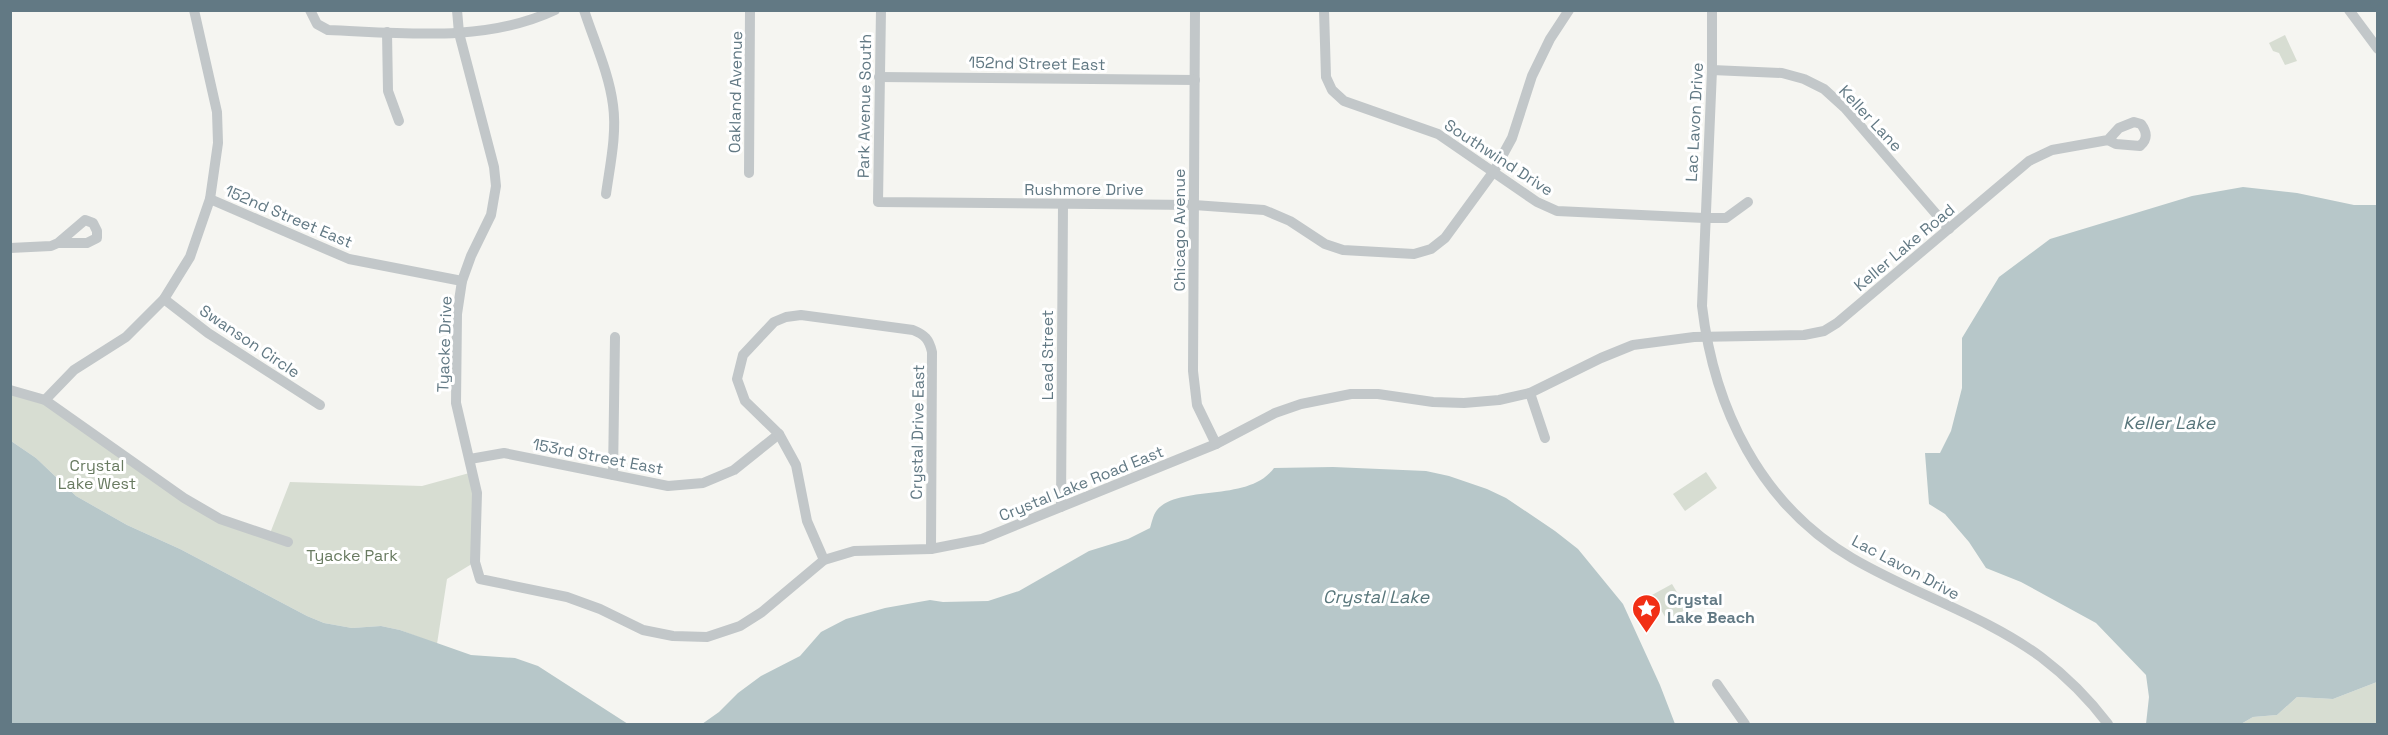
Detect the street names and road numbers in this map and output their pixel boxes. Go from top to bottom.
street label: Oakland Avenue [724,31,747,153]
street label: Park Avenue South [853,34,876,178]
street label: 152nd Street East [968,52,1106,75]
street label: Lac Lavon Drive [1681,62,1708,182]
street label: Keller Lane [1834,81,1907,156]
street label: Southwind Drive [1440,114,1557,201]
street label: Chicago Avenue [1169,168,1190,292]
street label: Rushmore Drive [1024,179,1144,200]
street label: 152nd Street East [222,180,356,253]
street label: Keller Lake Road [1850,199,1959,296]
street label: Tyacke Drive [432,295,457,393]
street label: Swanson Circle [195,300,304,383]
street label: Lead Street [1037,310,1058,400]
street label: Crystal Drive East [906,364,929,500]
street label: 153rd Street East [531,434,665,479]
street label: Crystal Lake Road East [996,441,1167,526]
street label: Lac Lavon Drive [1848,530,1963,605]

